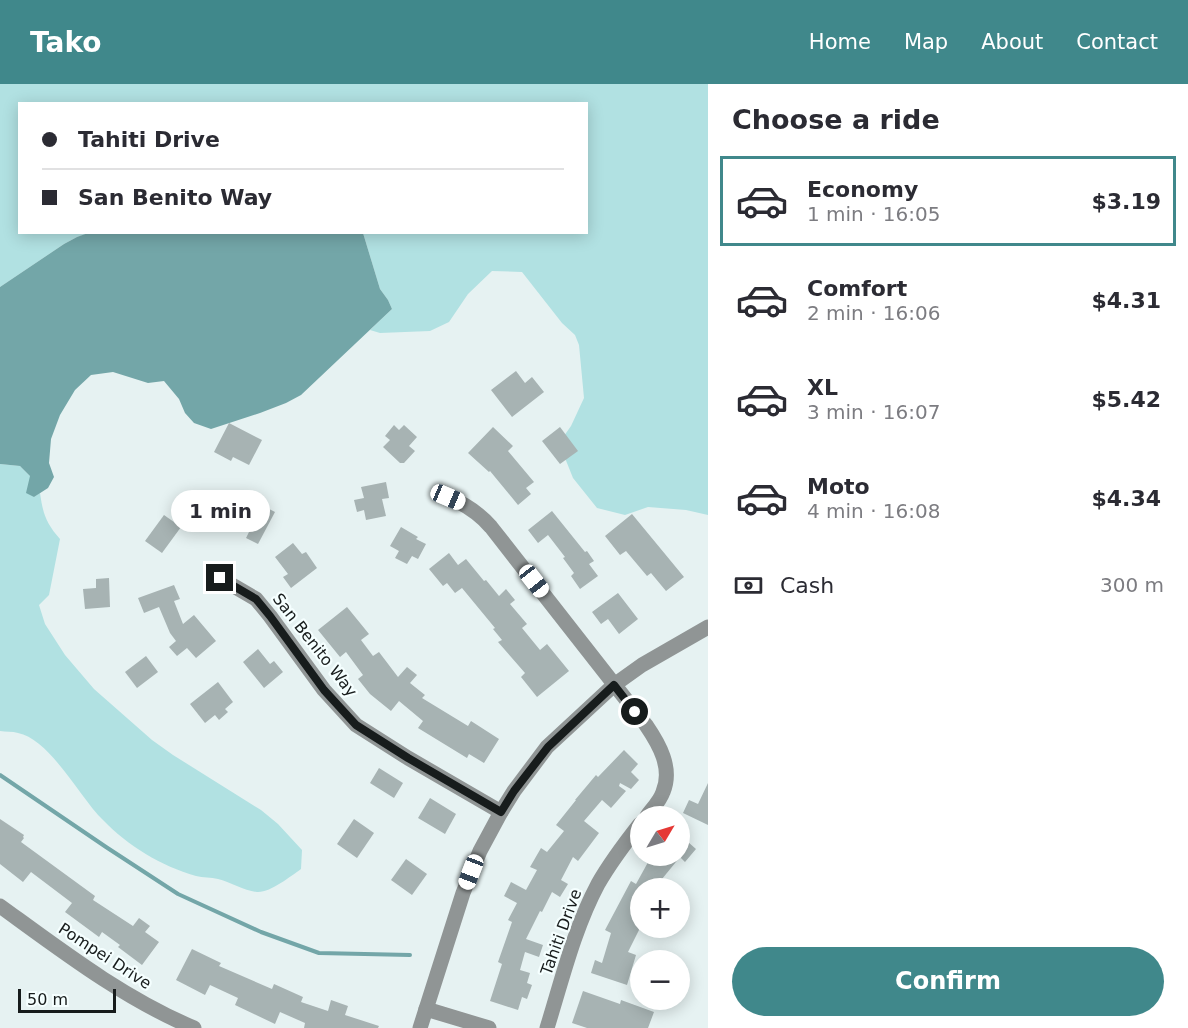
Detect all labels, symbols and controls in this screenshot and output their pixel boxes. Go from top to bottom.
text: Tako [30,26,102,59]
text: Home [809,30,871,54]
text: Map [904,30,948,54]
text: About [981,30,1043,54]
text: Contact [1076,30,1158,54]
text: Choose a ride [732,104,940,135]
text: Tahiti Drive [78,127,220,152]
icon: car [735,174,789,228]
text: Economy [807,177,918,202]
text: San Benito Way [78,185,272,210]
text: $3.19 [1091,189,1161,214]
text: 1 min · 16:05 [807,202,941,226]
icon: car [735,273,789,327]
text: Comfort [807,276,907,301]
text: $4.31 [1091,288,1161,313]
text: 2 min · 16:06 [807,301,941,325]
icon: car [735,372,789,426]
text: XL [807,375,838,400]
text: $5.42 [1091,387,1161,412]
text: 3 min · 16:07 [807,400,941,424]
icon: car [735,471,789,525]
text: Moto [807,474,870,499]
car [428,482,468,512]
text: $4.34 [1091,486,1161,511]
callout: 1 min [170,491,270,533]
text: 1 min [189,499,252,523]
text: 4 min · 16:08 [807,499,941,523]
car [516,561,552,601]
route end [206,564,233,591]
icon: cash [732,569,765,602]
text: Cash [780,573,834,598]
text: 300 m [1100,573,1164,597]
street label: San Benito Way [269,590,361,700]
route start [621,698,648,725]
north arrow [630,806,690,866]
map controls [630,806,690,1010]
car [456,852,486,892]
button: + [630,878,690,938]
street label: Tahiti Drive [536,886,585,978]
street label: Pompei Drive [55,919,155,993]
button: Confirm [732,947,1164,1016]
button: − [630,950,690,1010]
scale bar [18,986,116,1014]
text: 50 m [27,990,68,1009]

